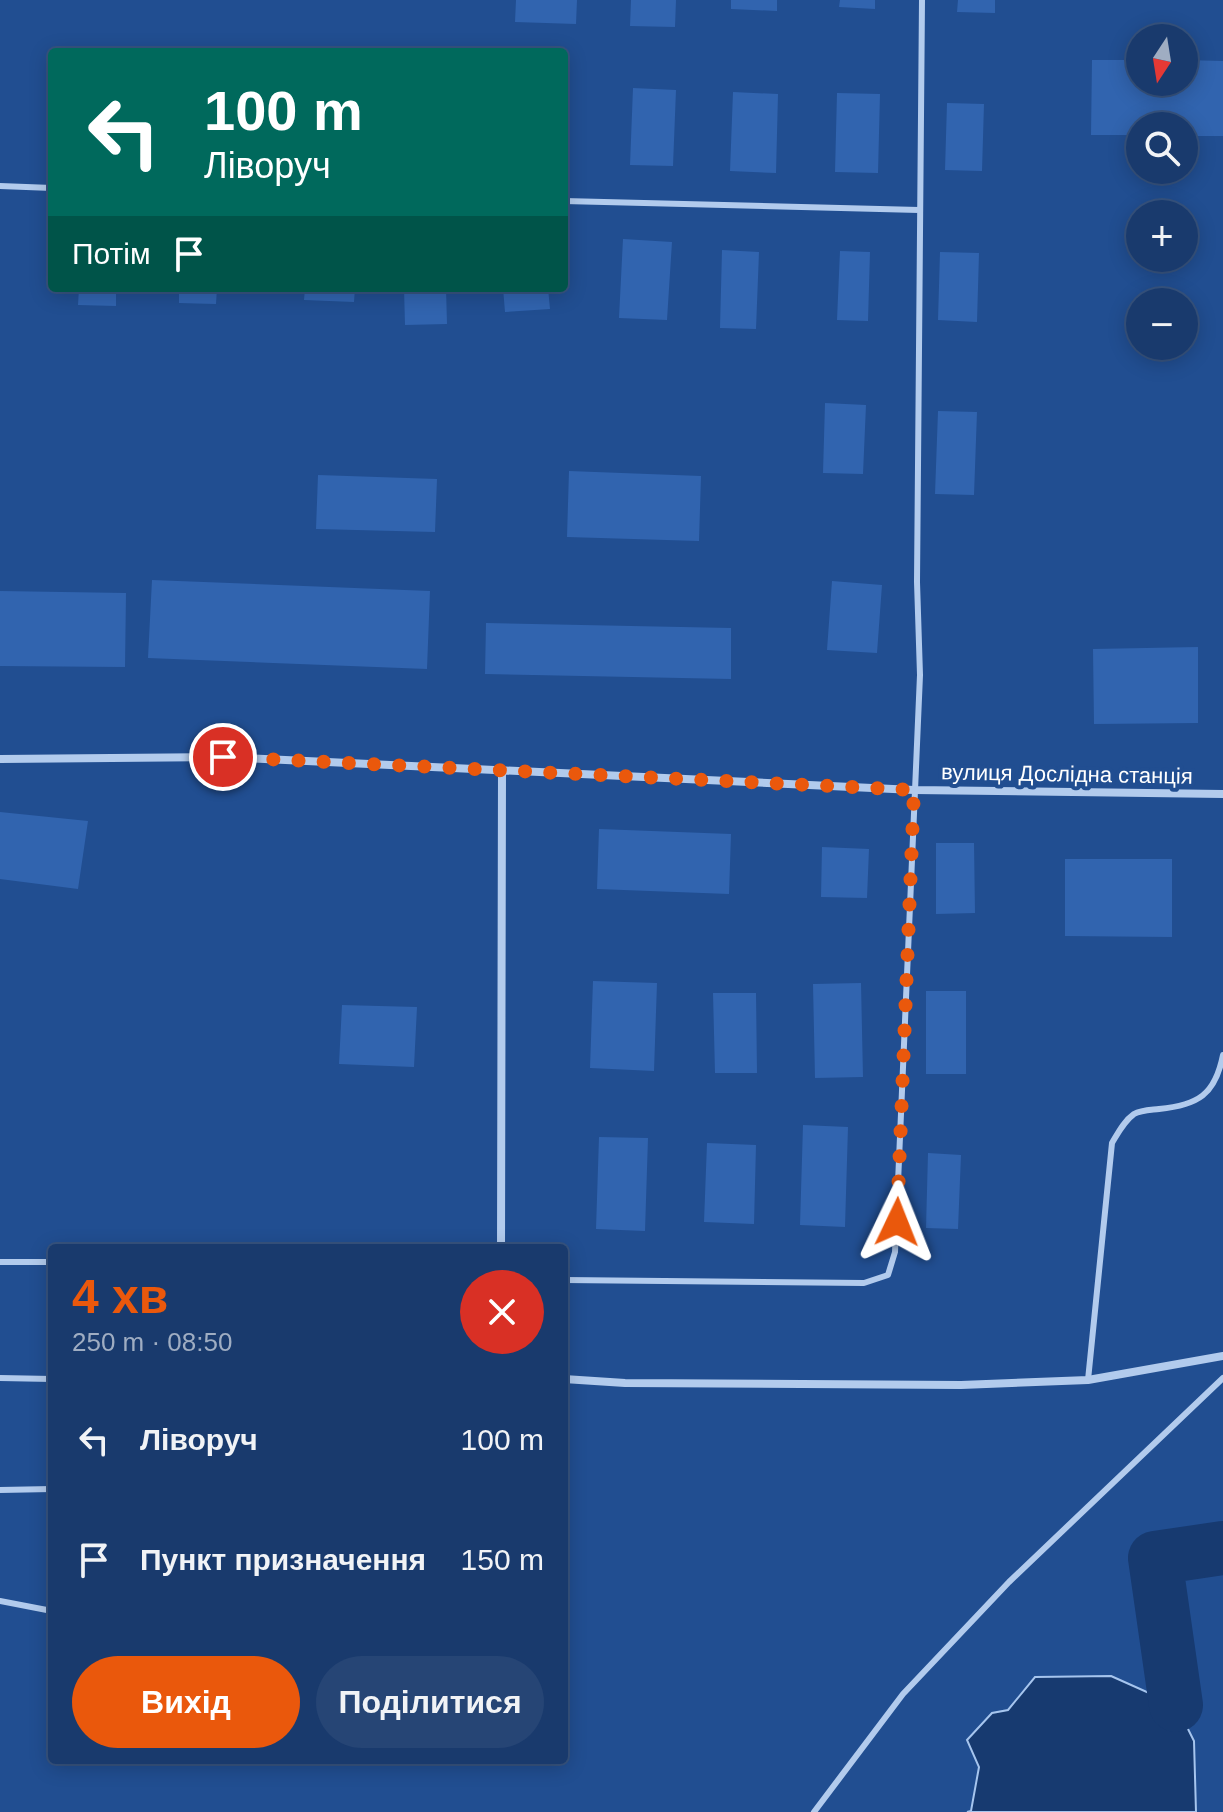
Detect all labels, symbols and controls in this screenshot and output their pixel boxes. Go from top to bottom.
north arrow [1126,24,1198,96]
map controls [1126,24,1198,360]
text: 100 m [204,79,363,142]
icon: left [72,80,176,184]
button: search [1126,112,1198,184]
text: Ліворуч [204,145,331,186]
button: + [1126,200,1198,272]
icon: arrive [167,232,211,276]
text: Потім [72,237,151,270]
button: − [1126,288,1198,360]
pin [189,723,257,791]
icon: arrive [201,735,245,779]
street label: вулиця Дослідна станція [941,759,1193,789]
position arrow [855,1180,939,1264]
text: 4 хв [72,1270,168,1323]
button: close [460,1270,544,1354]
text: 250 m · 08:50 [72,1327,232,1357]
icon: left [72,1418,116,1462]
text: Ліворуч [140,1423,258,1456]
text: 100 m [461,1423,544,1456]
icon: arrive [72,1538,116,1582]
text: Пункт призначення [140,1543,426,1576]
text: 150 m [461,1543,544,1576]
button: Вихід [72,1656,300,1748]
button: Поділитися [316,1656,544,1748]

